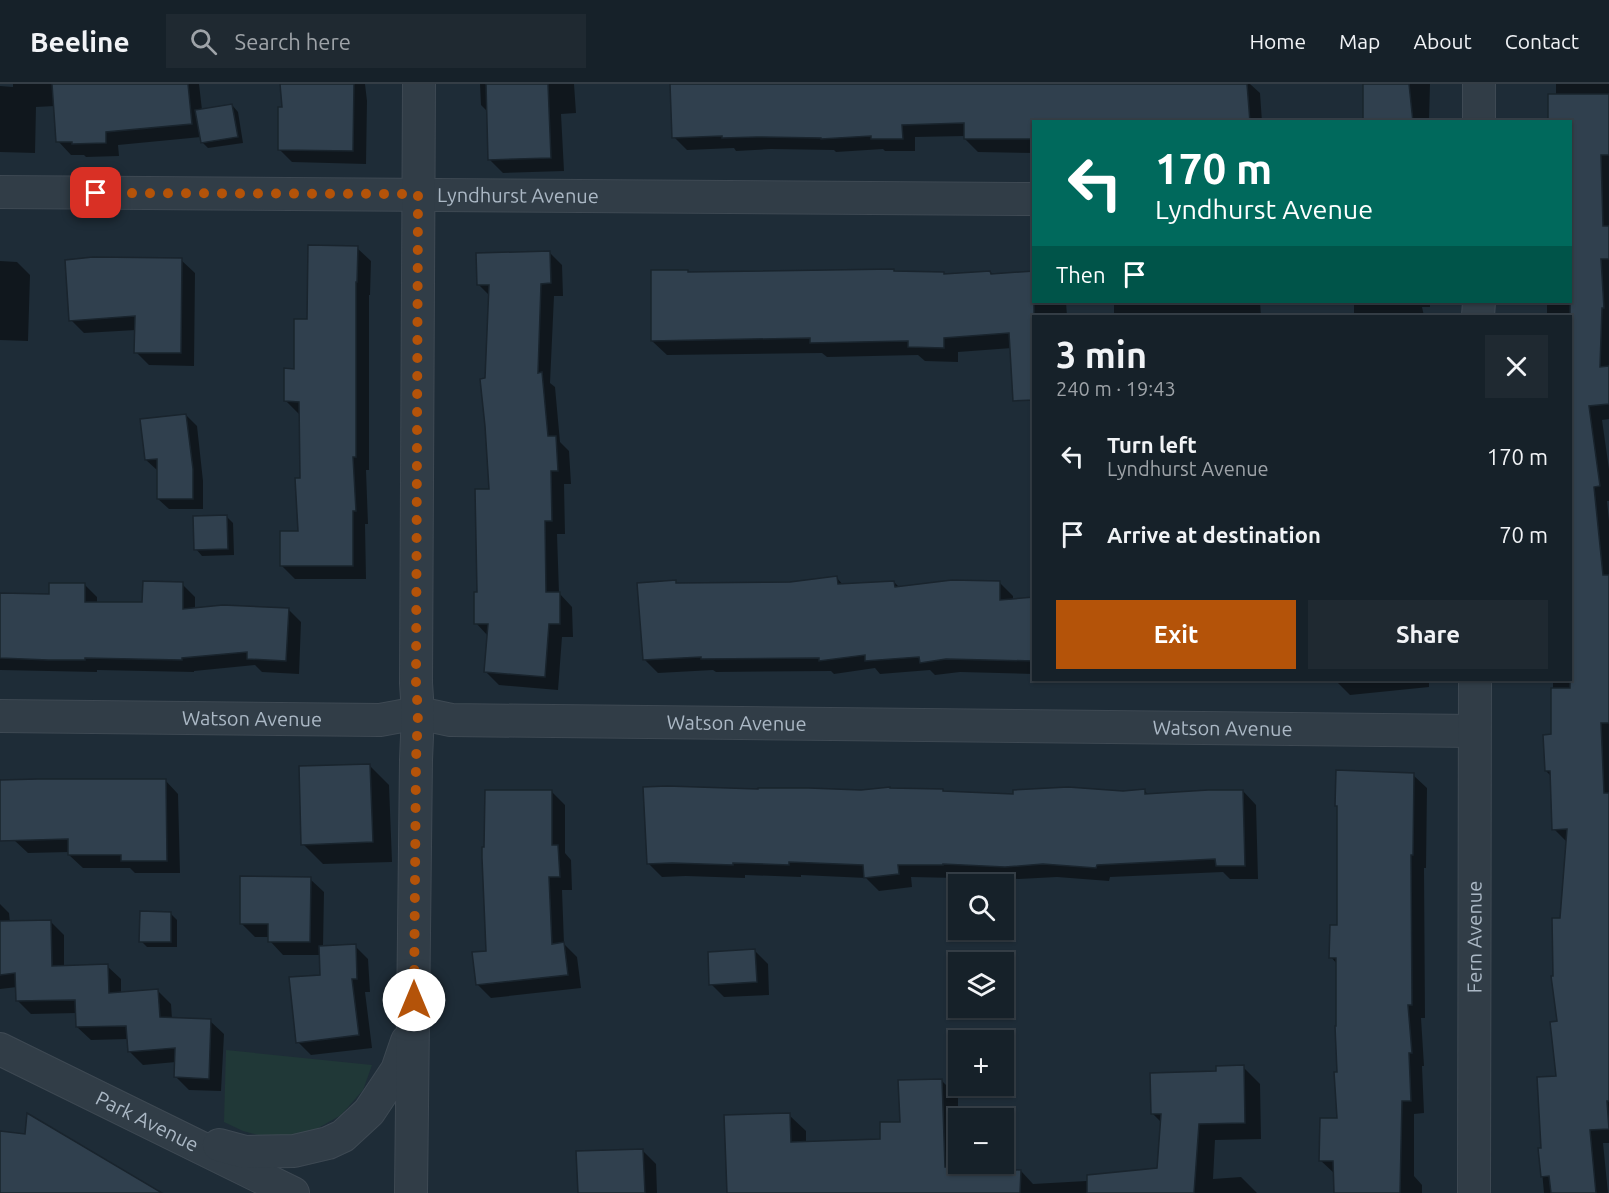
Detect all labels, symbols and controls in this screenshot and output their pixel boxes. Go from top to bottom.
search box [166,14,586,68]
icon: search [187,25,220,58]
text: Beeline [30,26,130,57]
text: Search here [235,29,351,54]
text: Home [1249,29,1306,53]
text: Map [1339,29,1380,53]
text: About [1413,29,1472,53]
text: Contact [1505,29,1579,53]
icon: left [1056,144,1134,222]
text: 170 m [1155,145,1272,192]
pin [70,167,121,218]
icon: arrive [79,176,112,209]
street label: Lyndhurst Avenue [437,183,599,207]
text: Lyndhurst Avenue [1155,194,1373,224]
icon: arrive [1118,258,1151,291]
text: Then [1056,262,1106,287]
text: 3 min [1056,334,1147,375]
button: close [1485,335,1548,398]
text: 240 m · 19:43 [1056,377,1176,400]
text: Turn left [1107,432,1197,457]
icon: left [1056,440,1089,473]
text: 170 m [1487,444,1548,469]
text: Lyndhurst Avenue [1107,457,1269,480]
icon: arrive [1056,518,1089,551]
text: Arrive at destination [1107,522,1321,547]
text: 70 m [1499,522,1548,547]
button: Exit [1056,600,1296,669]
button: Share [1308,600,1548,669]
street label: Watson Avenue [182,706,322,730]
street label: Watson Avenue [666,710,807,735]
street label: Watson Avenue [1152,716,1293,740]
map controls [948,874,1014,1174]
button: search [948,874,1014,940]
street label: Fern Avenue [1462,881,1486,993]
button: layers [948,952,1014,1018]
position arrow [382,968,446,1032]
button: + [948,1030,1014,1096]
street label: Park Avenue [92,1086,203,1156]
button: − [948,1108,1014,1174]

